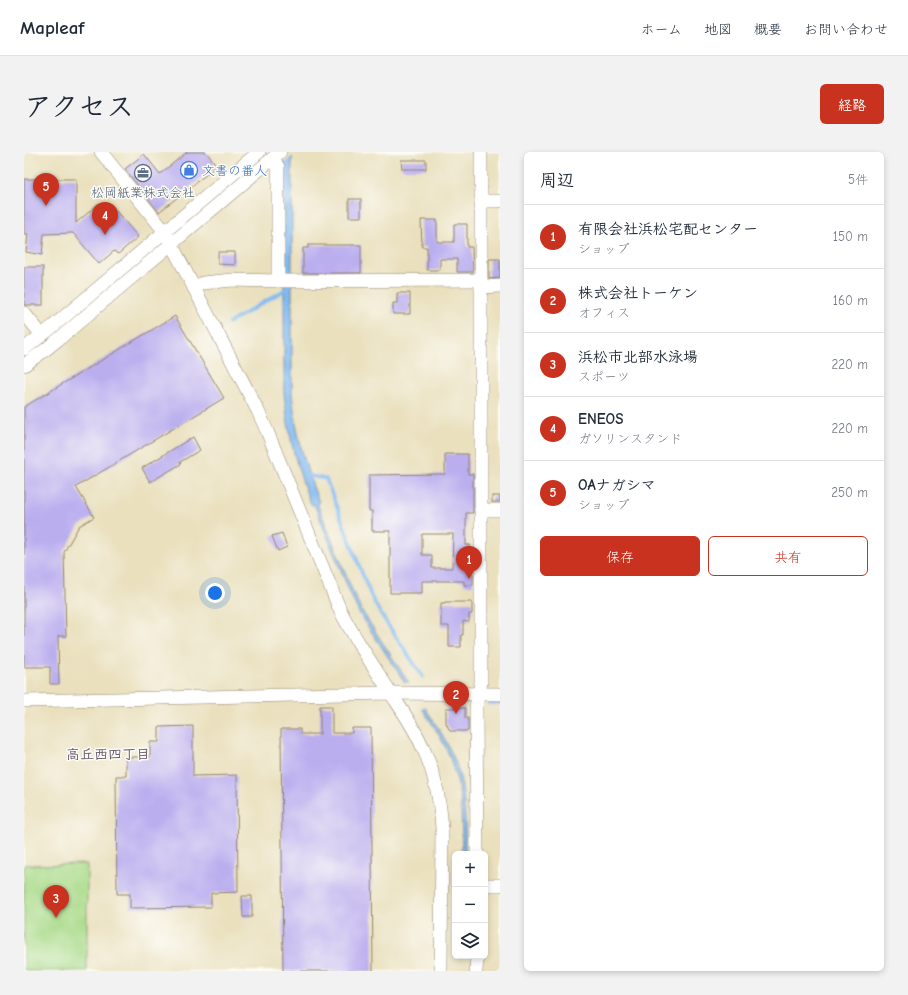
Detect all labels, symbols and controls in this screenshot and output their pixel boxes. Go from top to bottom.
text: Mapleaf [20,17,84,39]
text: ホーム [641,21,682,38]
text: 地図 [704,21,732,38]
text: 概要 [754,21,782,38]
text: お問い合わせ [804,21,888,38]
button: 経路 [820,84,884,124]
text: アクセス [24,91,134,123]
shop icon: 文書の番人 [179,160,199,180]
office icon: 松岡紙業株式会社 [133,163,153,183]
place label: 文書の番人 [202,163,267,178]
text: 周辺 [540,171,574,190]
text: 5件 [848,172,868,187]
pin: 5 [33,173,59,206]
place label: 松岡紙業株式会社 [91,185,195,200]
pin: 4 [92,202,118,235]
text: 有限会社浜松宅配センター [578,220,758,238]
text: 1 [550,229,556,244]
text: 150 m [833,229,868,244]
text: ショップ [578,241,629,256]
text: 株式会社トーケン [578,284,698,302]
text: 2 [550,293,556,308]
text: 160 m [833,293,868,308]
text: オフィス [578,305,630,320]
text: 浜松市北部水泳場 [578,348,698,366]
text: 3 [550,357,556,372]
text: 220 m [831,357,868,372]
text: スポーツ [578,369,630,384]
text: ENEOS [578,410,623,428]
text: 4 [550,421,556,436]
text: 220 m [831,421,868,436]
text: ガソリンスタンド [578,431,682,446]
text: OAナガシマ [578,476,656,494]
text: 5 [550,485,556,500]
text: 250 m [831,485,868,500]
text: ショップ [578,497,629,512]
button: 保存 [540,536,700,576]
button: 共有 [708,536,868,576]
pin: 1 [456,546,482,579]
your location [205,583,225,603]
pin: 2 [443,681,469,714]
district label: 高丘西四丁目 [66,746,150,763]
map controls [452,851,488,959]
button: + [452,851,488,887]
pin: 3 [43,885,69,918]
button: − [452,887,488,923]
button: layers [452,923,488,959]

